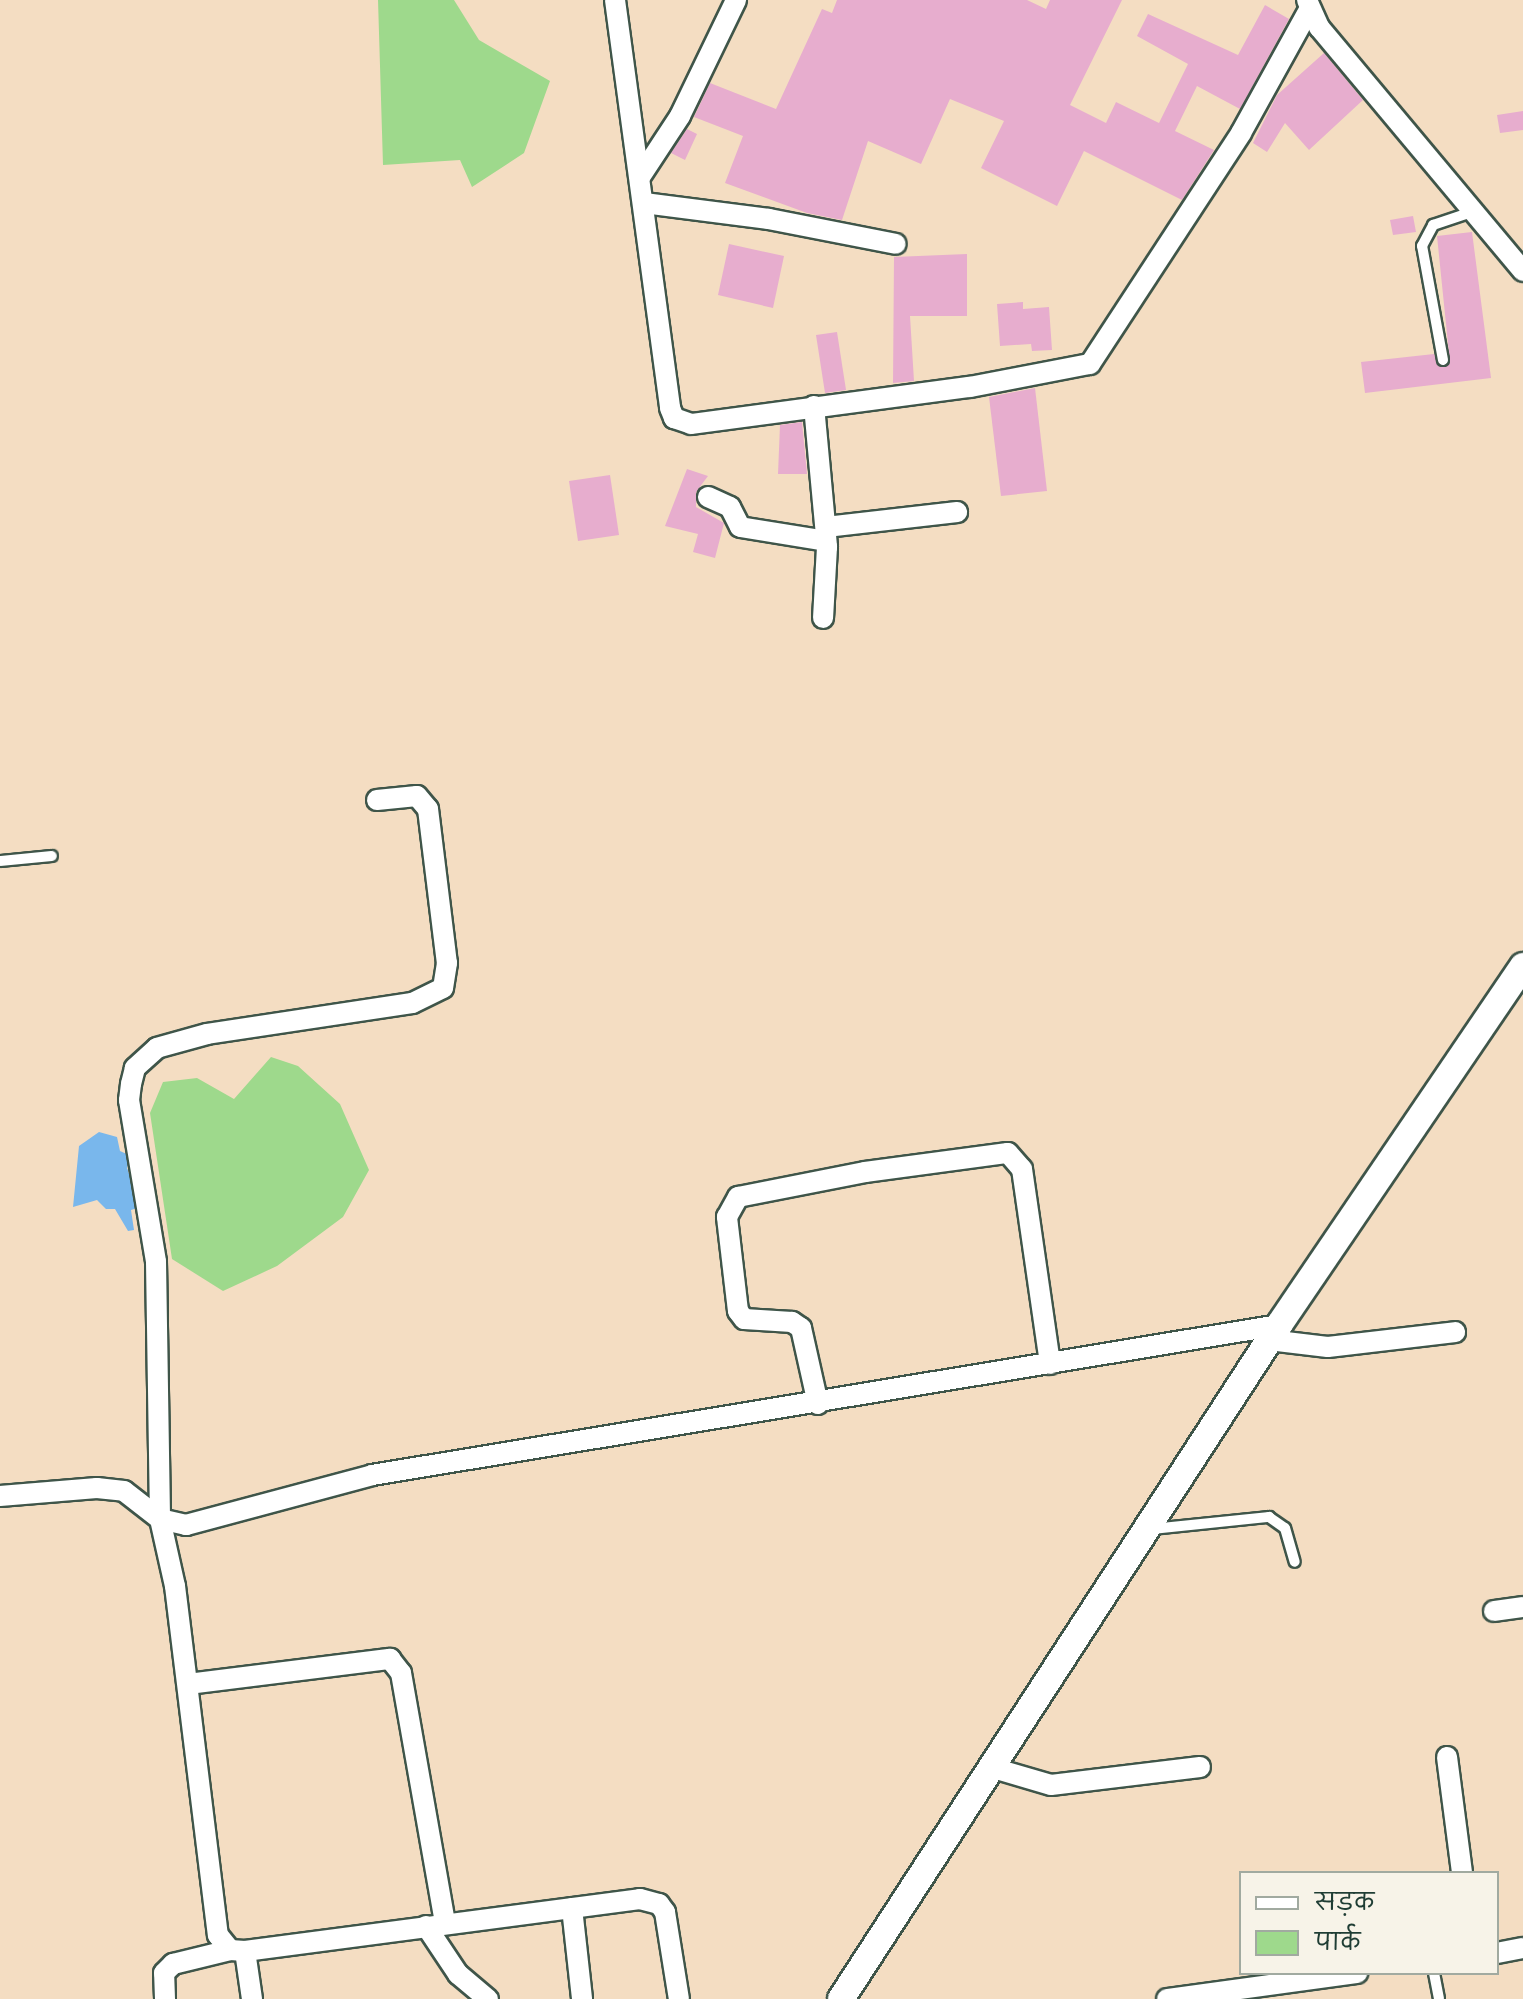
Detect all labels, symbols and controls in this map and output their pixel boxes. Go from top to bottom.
legend [1239,1871,1499,1975]
text: सड़क [1315,1888,1374,1917]
text: पार्क [1315,1928,1360,1957]

